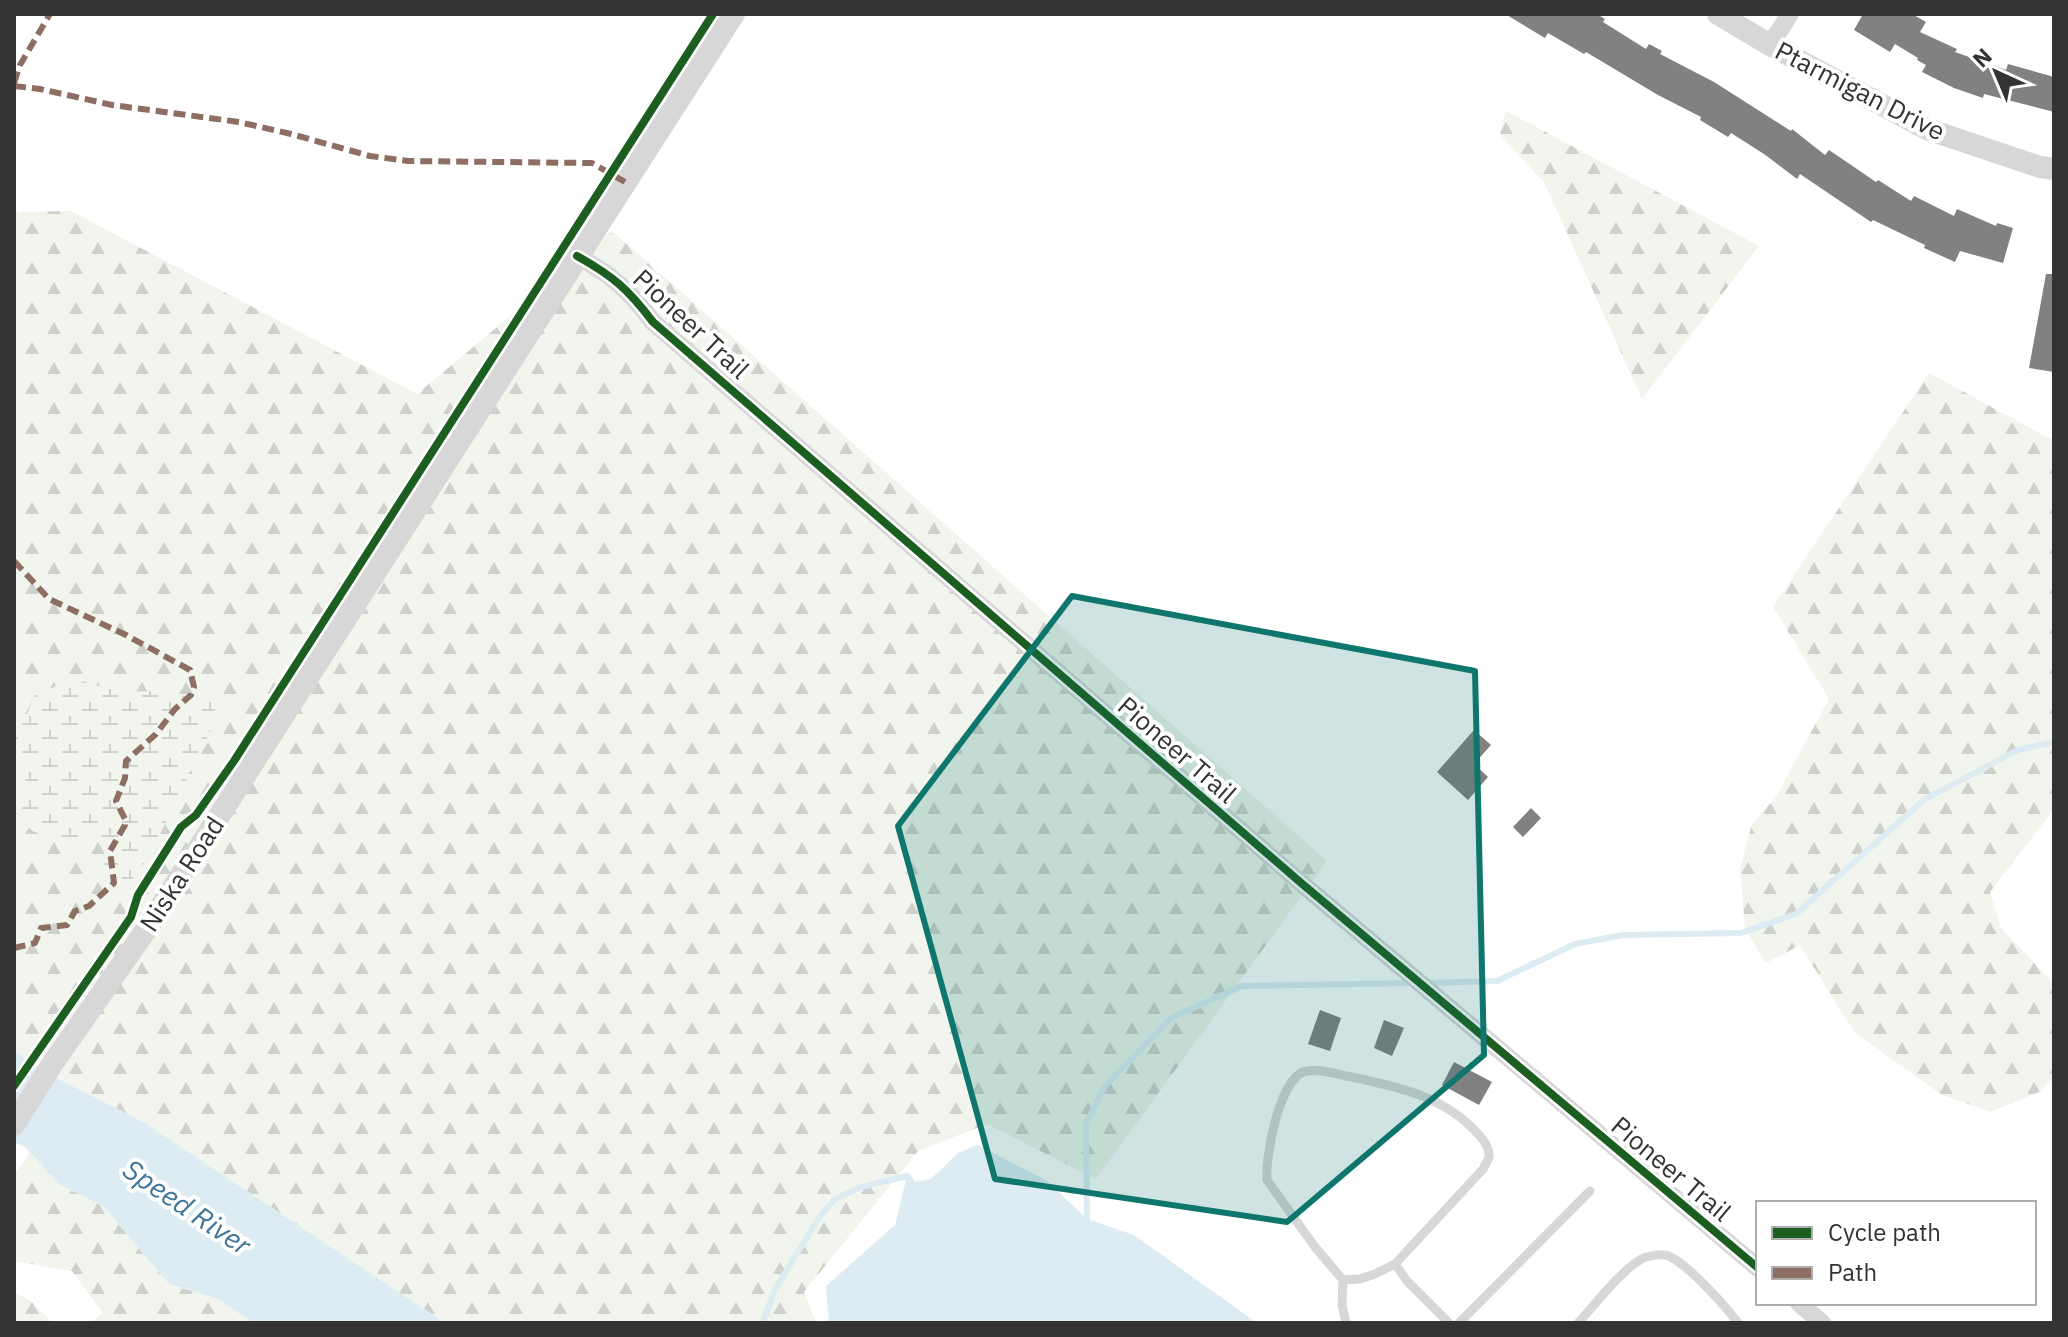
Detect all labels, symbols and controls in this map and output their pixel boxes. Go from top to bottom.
north arrow [1956,32,2036,112]
street label: Ptarmigan Drive [1770,33,1951,148]
text: N [1966,41,1998,73]
street label: Pioneer Trail [627,261,757,386]
street label: Pioneer Trail [1111,688,1244,810]
street label: Niska Road [131,809,231,938]
street label: Pioneer Trail [1605,1108,1739,1228]
water label: Speed River [116,1150,259,1263]
legend [1756,1201,2036,1305]
text: Cycle path [1828,1216,1941,1248]
text: Path [1828,1256,1877,1288]

